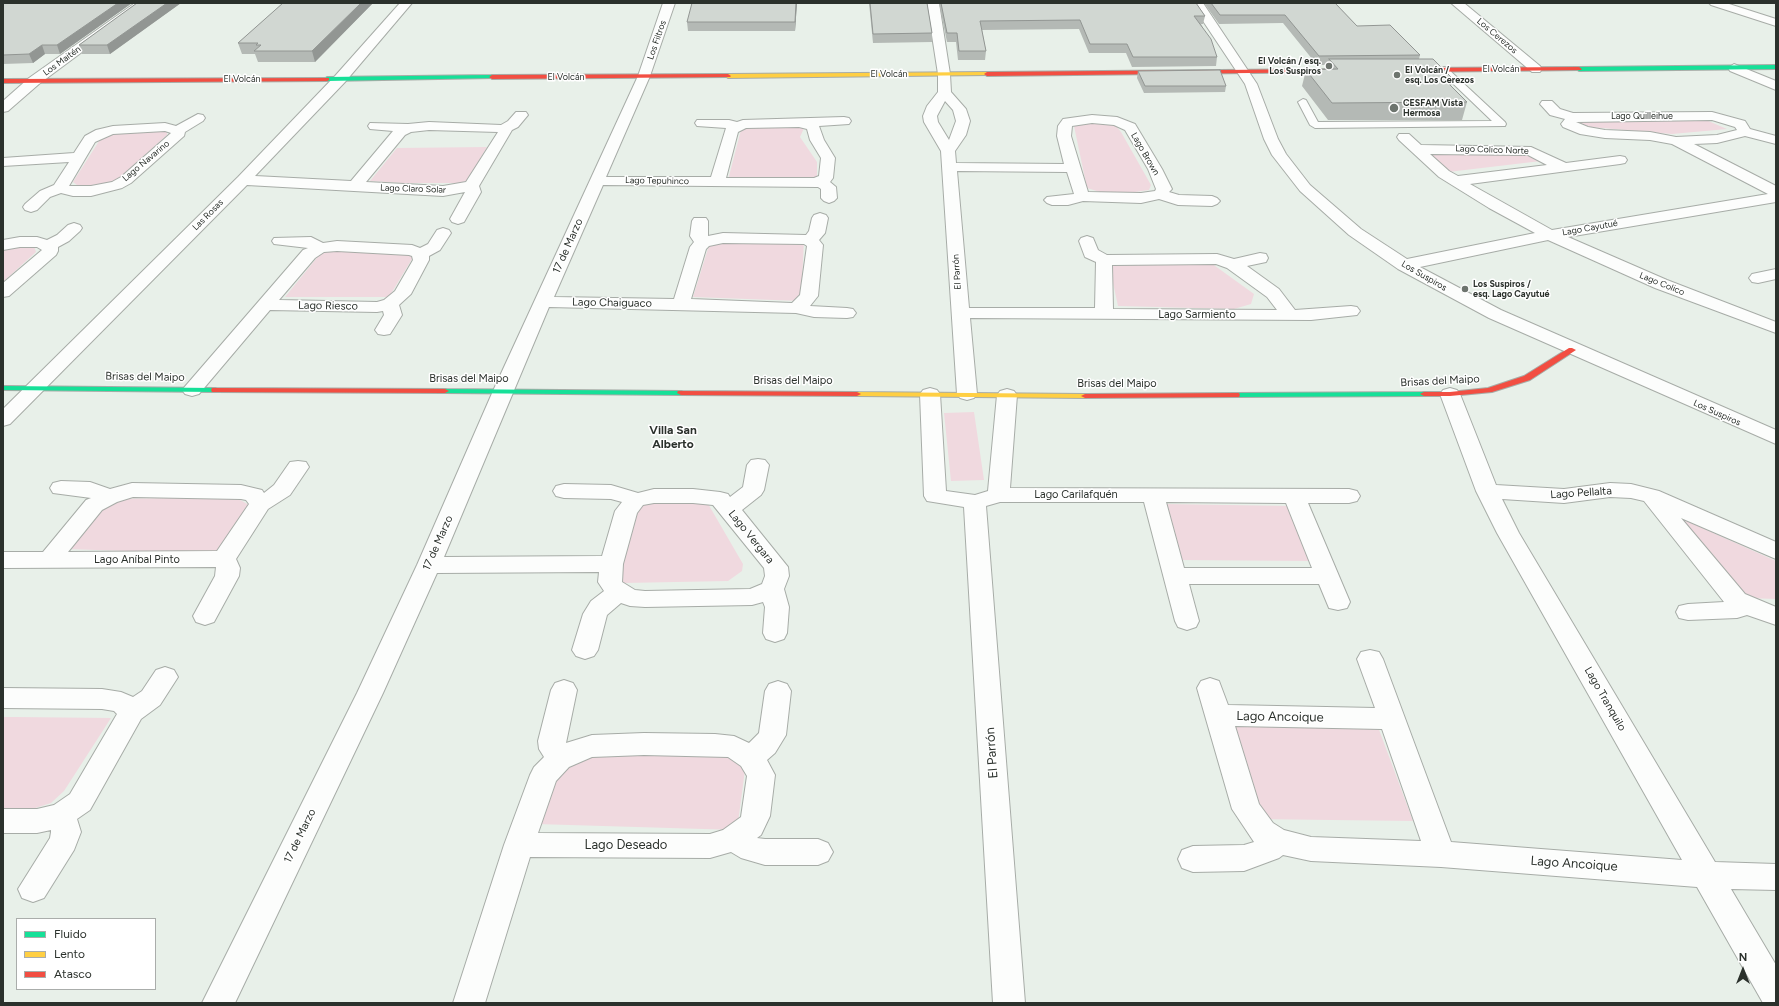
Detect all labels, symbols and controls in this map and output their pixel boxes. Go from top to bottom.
street label: Los Cerezos [1475,16,1519,56]
street label: Los Filtros [645,19,669,61]
street label: Los Maitén [41,44,83,78]
place label: El Volcán / esq. Los Suspiros [1258,56,1321,77]
marker: El Volcán / esq. Los Suspiros [1324,61,1334,71]
street label: El Volcán [1482,64,1520,74]
place label: El Volcán / esq. Los Cerezos [1405,65,1474,86]
street label: El Volcán [870,69,908,79]
marker: El Volcán / esq. Los Cerezos [1392,70,1402,80]
street label: El Volcán [547,72,585,82]
street label: El Volcán [223,74,261,84]
place label: CESFAM Vista Hermosa [1403,98,1463,119]
marker: CESFAM Vista Hermosa [1388,102,1400,114]
street label: Lago Quilleihue [1611,111,1673,121]
street label: Lago Brown [1128,131,1162,177]
street label: Lago Navarino [120,138,172,184]
street label: Lago Colico Norte [1455,143,1529,157]
street label: Lago Tepuhinco [625,175,689,187]
street label: Lago Claro Solar [380,182,446,196]
street label: Las Rosas [190,197,226,233]
street label: 17 de Marzo [550,216,586,276]
street label: Lago Cayutué [1561,218,1619,238]
street label: El Parrón [950,254,964,290]
street label: Los Suspiros [1399,259,1449,293]
street label: Lago Colico [1638,270,1686,298]
place label: Los Suspiros / esq. Lago Cayutué [1473,279,1550,300]
marker: Los Suspiros / esq. Lago Cayutué [1460,284,1470,294]
street label: Lago Chaiguaco [572,296,652,310]
street label: Lago Riesco [298,299,358,313]
street label: Lago Sarmiento [1158,308,1236,322]
street label: Brisas del Maipo [105,370,185,384]
street label: Brisas del Maipo [429,372,509,386]
street label: Brisas del Maipo [1400,372,1480,390]
street label: Brisas del Maipo [753,374,833,388]
street label: Brisas del Maipo [1077,377,1157,391]
street label: Los Suspiros [1692,398,1742,428]
district label: Villa San Alberto [649,423,697,451]
street label: Lago Pellalta [1550,484,1612,502]
street label: Lago Carilafquén [1034,488,1118,502]
street label: Lago Vergara [725,508,777,566]
street label: 17 de Marzo [420,513,456,573]
street label: Lago Aníbal Pinto [94,553,180,567]
street label: Lago Tranquilo [1581,665,1629,733]
street label: Lago Ancoique [1236,708,1324,726]
street label: El Parrón [982,727,1002,779]
street label: 17 de Marzo [281,807,319,865]
street label: Lago Deseado [585,837,667,853]
street label: Lago Ancoique [1530,853,1618,875]
legend [16,918,156,990]
text: Fluido [54,927,87,941]
text: Lento [54,947,85,961]
north arrow [1723,950,1763,990]
text: N [1739,951,1747,964]
text: Atasco [54,967,92,981]

